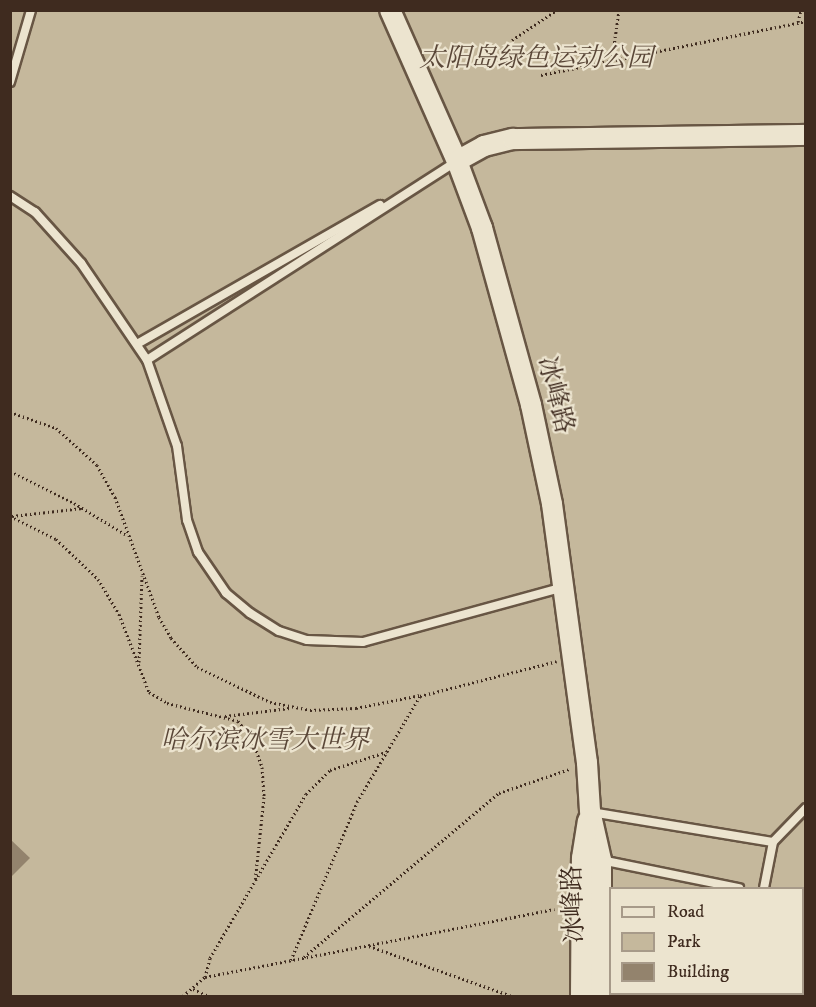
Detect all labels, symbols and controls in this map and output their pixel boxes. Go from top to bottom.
park label: 太阳岛绿色运动公园 [419,43,653,75]
street label: 冰峰路 [530,353,580,437]
park label: 哈尔滨冰雪大世界 [161,725,369,757]
street label: 冰峰路 [557,864,591,944]
legend [609,887,804,995]
text: Road [667,901,704,923]
text: Park [667,931,701,953]
text: Building [667,961,729,983]

